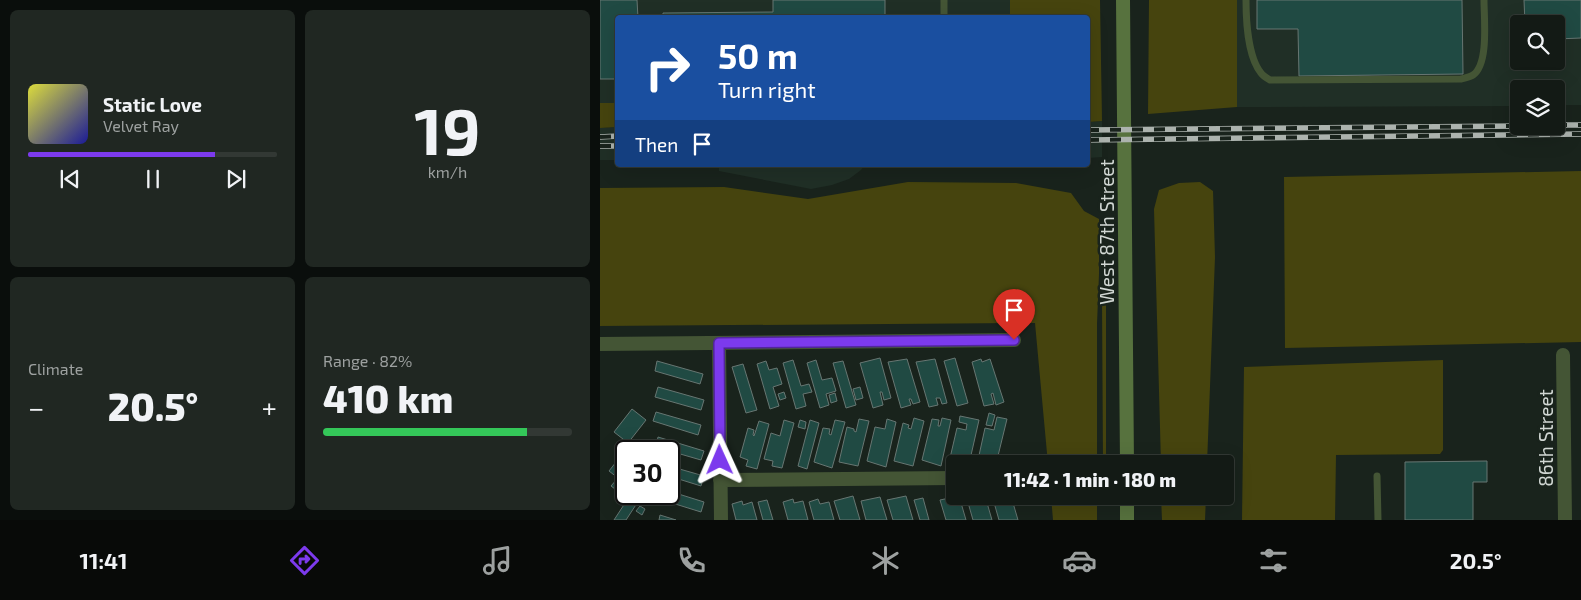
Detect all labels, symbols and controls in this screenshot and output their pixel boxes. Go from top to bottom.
map controls [1510,15,1565,135]
button: search [1510,15,1565,70]
text: 50 m [718,34,798,76]
icon: right [635,35,700,100]
text: Turn right [718,76,816,102]
button: layers [1510,80,1565,135]
text: 19 [414,90,481,168]
text: Static Love [103,93,202,116]
text: Velvet Ray [103,116,179,135]
icon: arrive [688,130,716,158]
text: Then [635,133,678,156]
street label: West 87th Street [1095,159,1118,305]
text: km/h [428,162,467,181]
icon: previous [56,165,84,193]
icon: pause [139,165,167,193]
icon: next [222,165,250,193]
pin [993,289,1035,340]
icon: arrive [1000,296,1028,324]
text: Range · 82% [323,351,412,370]
text: Climate [28,359,83,378]
text: 410 km [323,375,453,421]
text: 20.5° [108,383,198,429]
street label: 86th Street [1534,389,1557,487]
text: − [28,390,44,424]
text: + [262,390,277,424]
position arrow [693,433,745,485]
speed limit sign: 30 [615,440,680,505]
text: 11:42 · 1 min · 180 m [1004,468,1176,491]
icon: directions [287,543,322,578]
icon: music [480,543,515,578]
icon: phone [674,543,709,578]
icon: climate [868,543,903,578]
icon: car [1062,543,1097,578]
icon: filters [1256,543,1291,578]
text: 11:41 [79,547,128,573]
text: 20.5° [1450,547,1502,573]

